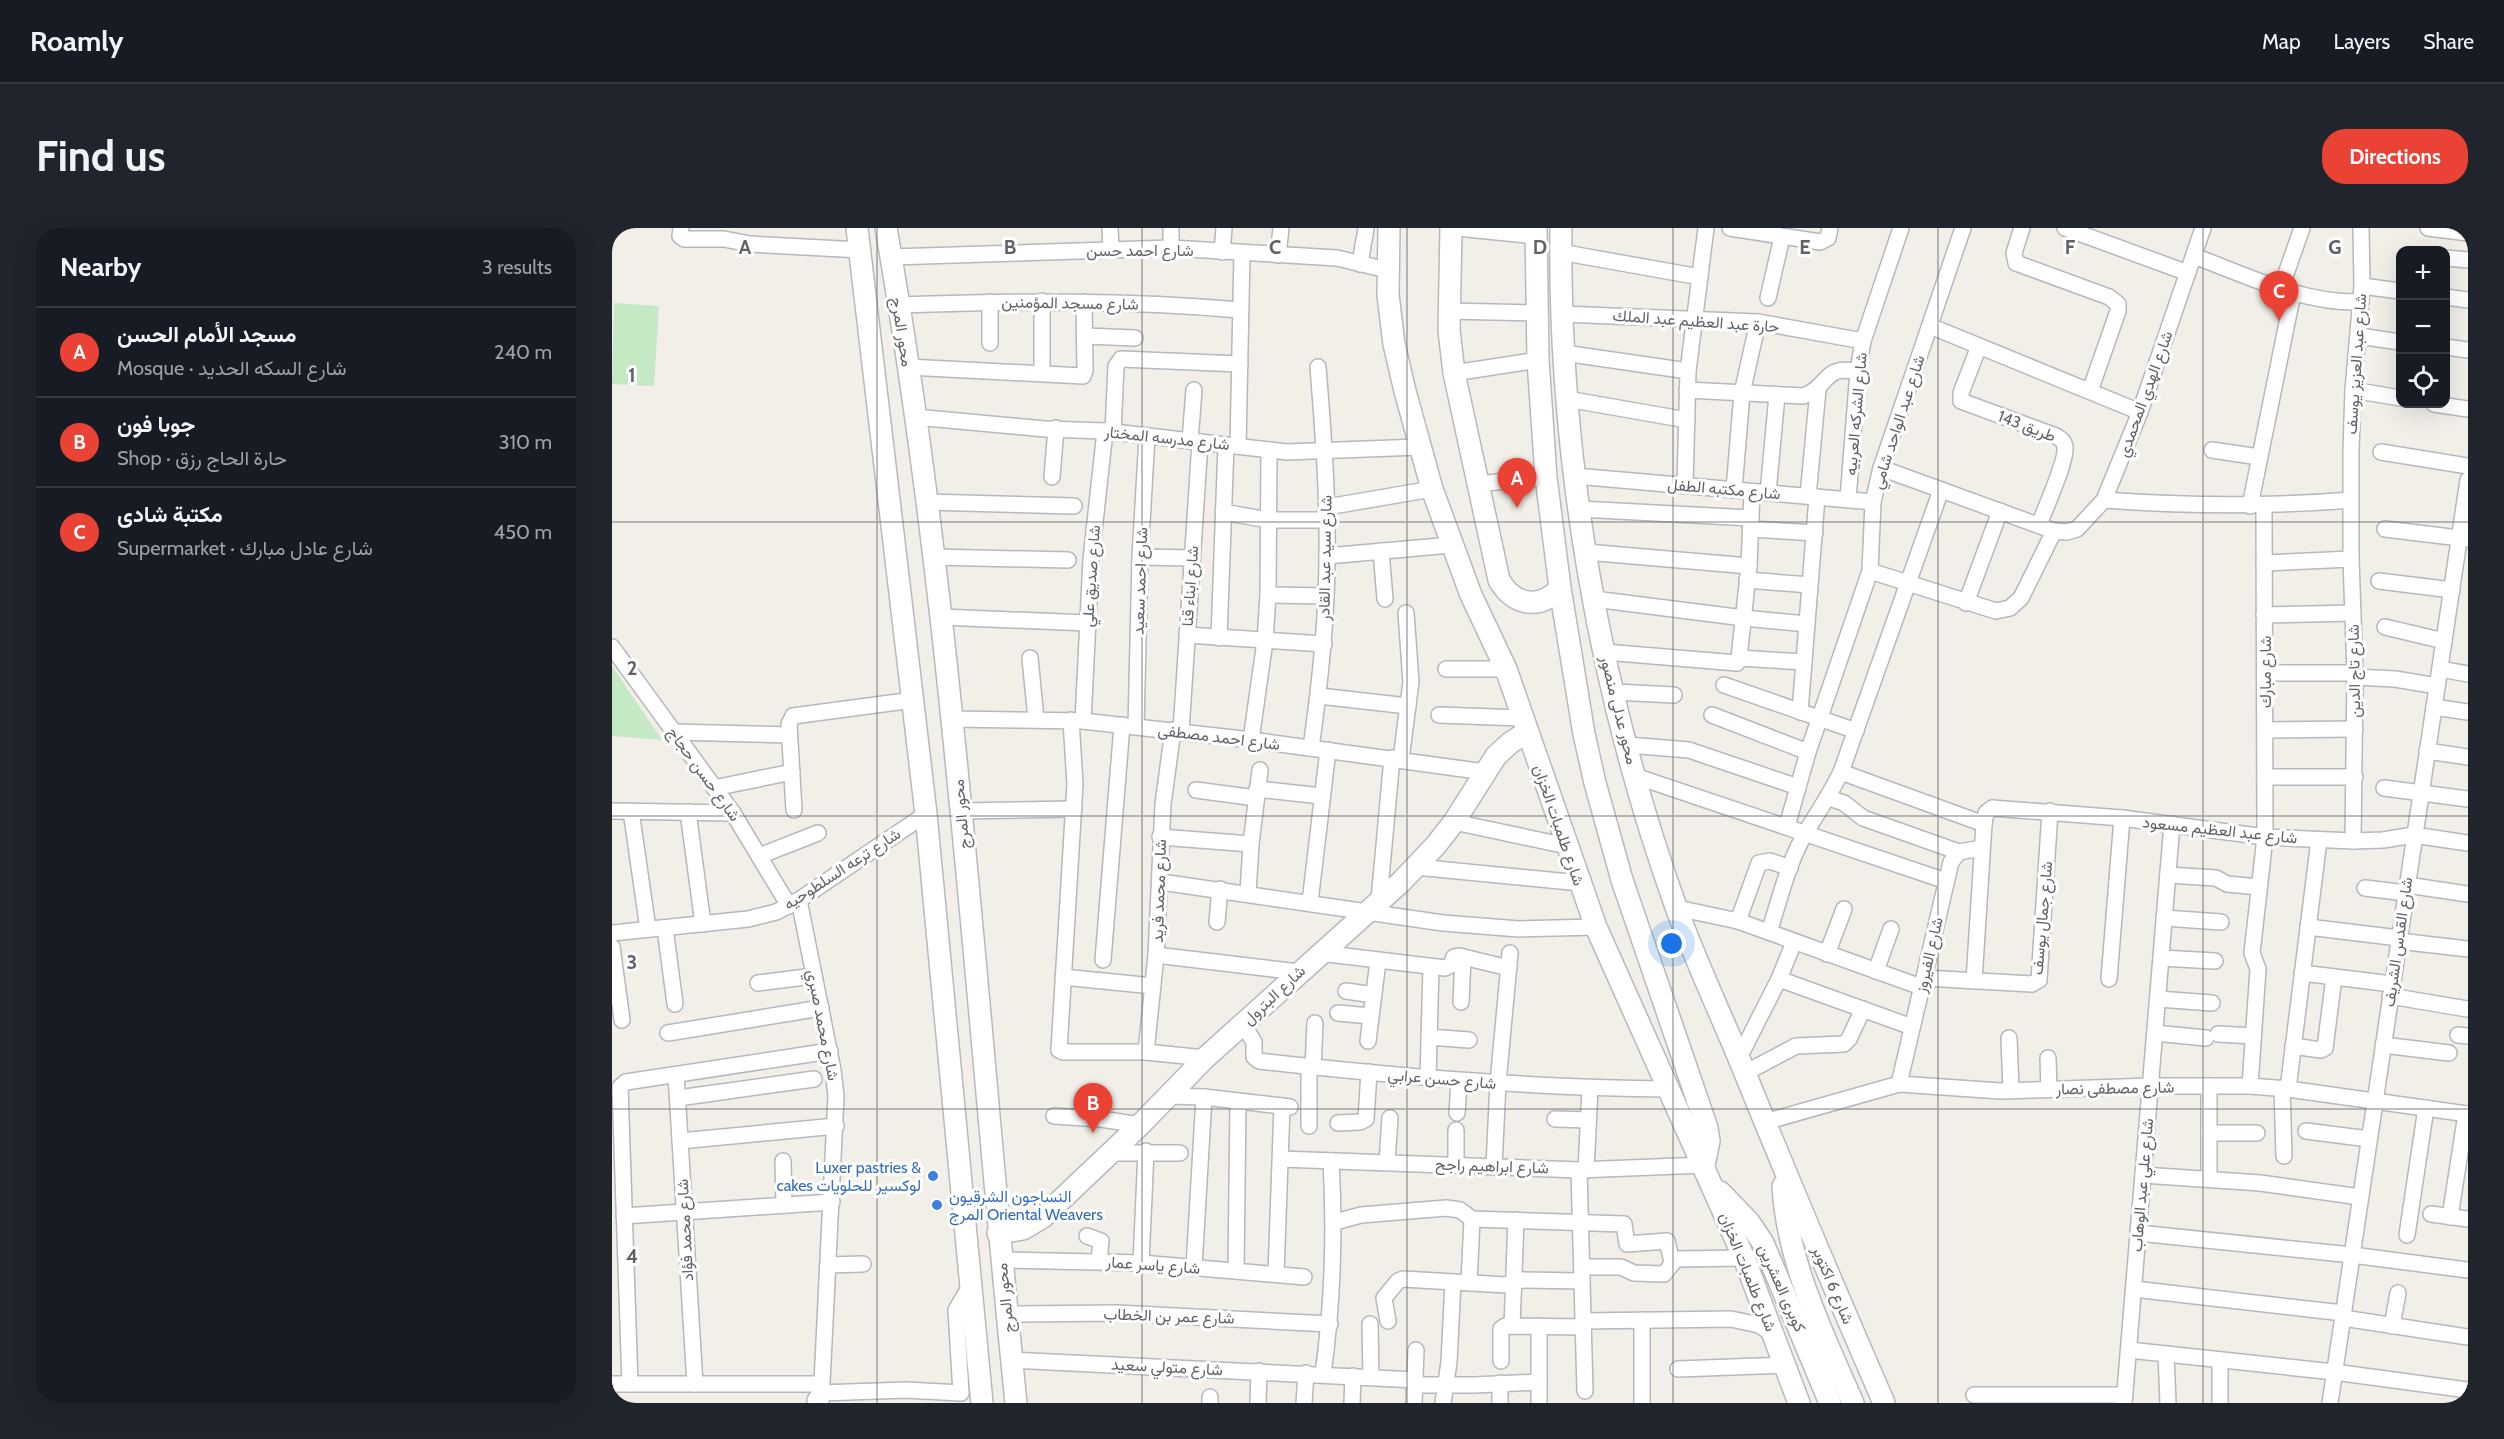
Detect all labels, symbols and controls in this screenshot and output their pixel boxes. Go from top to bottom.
text: Roamly [30,24,124,58]
text: Map [2262,29,2301,54]
text: Layers [2334,29,2390,54]
text: Share [2423,29,2474,54]
button: Directions [2322,129,2468,184]
text: Find us [36,130,165,182]
text: A [739,235,752,259]
text: B [1004,235,1016,259]
text: C [1269,235,1281,259]
text: D [1533,235,1547,259]
text: E [1799,235,1811,259]
text: F [2065,235,2076,259]
text: G [2328,235,2342,259]
street label: شارع احمد حسن [1086,241,1194,262]
map controls [2396,246,2450,408]
button: + [2396,246,2450,300]
text: Nearby [60,251,141,283]
text: 3 results [482,255,552,279]
pin: C [2260,272,2298,321]
street label: شارع مسجد المؤمنين [1001,292,1139,316]
street label: شارع عبد العزيز يوسف [2342,293,2372,435]
street label: محور المرج [885,296,917,368]
button: − [2396,300,2450,354]
street label: حارة عبد العظيم عبد الملك [1612,306,1780,337]
text: مسجد الأمام الحسن [117,321,297,348]
street label: شارع الهدي المحمدي [2113,328,2180,461]
text: A [73,340,86,364]
text: 240 m [494,340,552,364]
street label: شارع الشركه العربيه [1841,352,1873,476]
street label: شارع عبد الواحد شامي [1867,353,1932,493]
button: locate [2396,354,2450,408]
text: Mosque · شارع السكه الحديد [117,356,347,380]
text: 1 [628,363,636,387]
street label: طريق 143 [1995,406,2059,447]
text: جوبا فون [117,411,195,438]
street label: شارع مدرسه المختار [1102,422,1231,456]
text: B [73,430,86,454]
text: 310 m [499,430,552,454]
text: Shop · حارة الحاج رزق [117,446,287,470]
pin: A [1498,458,1536,508]
street label: شارع مكتبه الطفل [1666,475,1781,505]
street label: شارع سيد عبد القادر [1314,495,1338,622]
text: مكتبة شادى [117,501,223,528]
text: C [73,520,86,544]
text: 450 m [494,520,552,544]
street label: شارع صديق علي [1078,524,1108,628]
street label: شارع احمد سعيد [1129,527,1153,635]
text: Supermarket · شارع عادل مبارك [117,536,373,560]
street label: شارع ابناء قنا [1178,545,1204,627]
street label: شارع تاج الدين [2344,624,2366,718]
street label: شارع مبارك [2256,636,2277,708]
street label: محور عدلى منصور [1595,653,1642,767]
text: 2 [627,656,637,680]
street label: شارع احمد مصطفى [1157,720,1281,756]
street label: شارع حسن حجاج [662,723,745,826]
street label: شارع طلمبات الخزان [1528,762,1589,889]
street label: محور المرج [948,778,976,850]
street label: شارع عبد العظيم مسعود [2141,812,2298,850]
street label: شارع ترعه السلطوحيه [780,824,905,916]
street label: شارع محمد فريد [1148,839,1172,943]
street label: شارع جمال يوسف [2028,860,2058,976]
street label: شارع القدس الشريف [2379,876,2418,1008]
street label: شارع الفيروز [1911,915,1949,996]
your location [1657,929,1686,958]
text: 3 [627,950,637,974]
street label: شارع البترول [1239,961,1311,1030]
street label: شارع محمد صبري [799,968,843,1083]
street label: شارع حسن عرابي [1387,1065,1497,1097]
street label: شارع مصطفى نصار [2054,1077,2175,1101]
pin: B [1074,1084,1112,1133]
street label: شارع علي عبد الوهاب [2127,1117,2161,1253]
street label: شارع ابراهيم راجح [1435,1155,1549,1179]
place label: Luxer pastries & cakes لوكسير للحلويات [776,1158,921,1196]
marker: Luxer pastries & cakes لوكسير للحلويات [926,1169,940,1183]
street label: شارع محمد فؤاد [673,1178,699,1282]
place label: النساجون الشرقيون المرج Oriental Weavers [949,1187,1103,1226]
marker: النساجون الشرقيون المرج Oriental Weavers [930,1198,944,1212]
street label: شارع طلمبات الخزان [1714,1210,1781,1335]
street label: كوبرى العشرين [1753,1241,1810,1335]
street label: شارع 6 اكتوبر [1806,1242,1858,1328]
text: 4 [626,1244,638,1268]
street label: شارع ياسر عمار [1104,1252,1201,1280]
street label: محور المرج [992,1262,1020,1334]
street label: شارع عمر بن الخطاب [1103,1304,1235,1330]
street label: شارع متولي سعيد [1110,1355,1223,1383]

